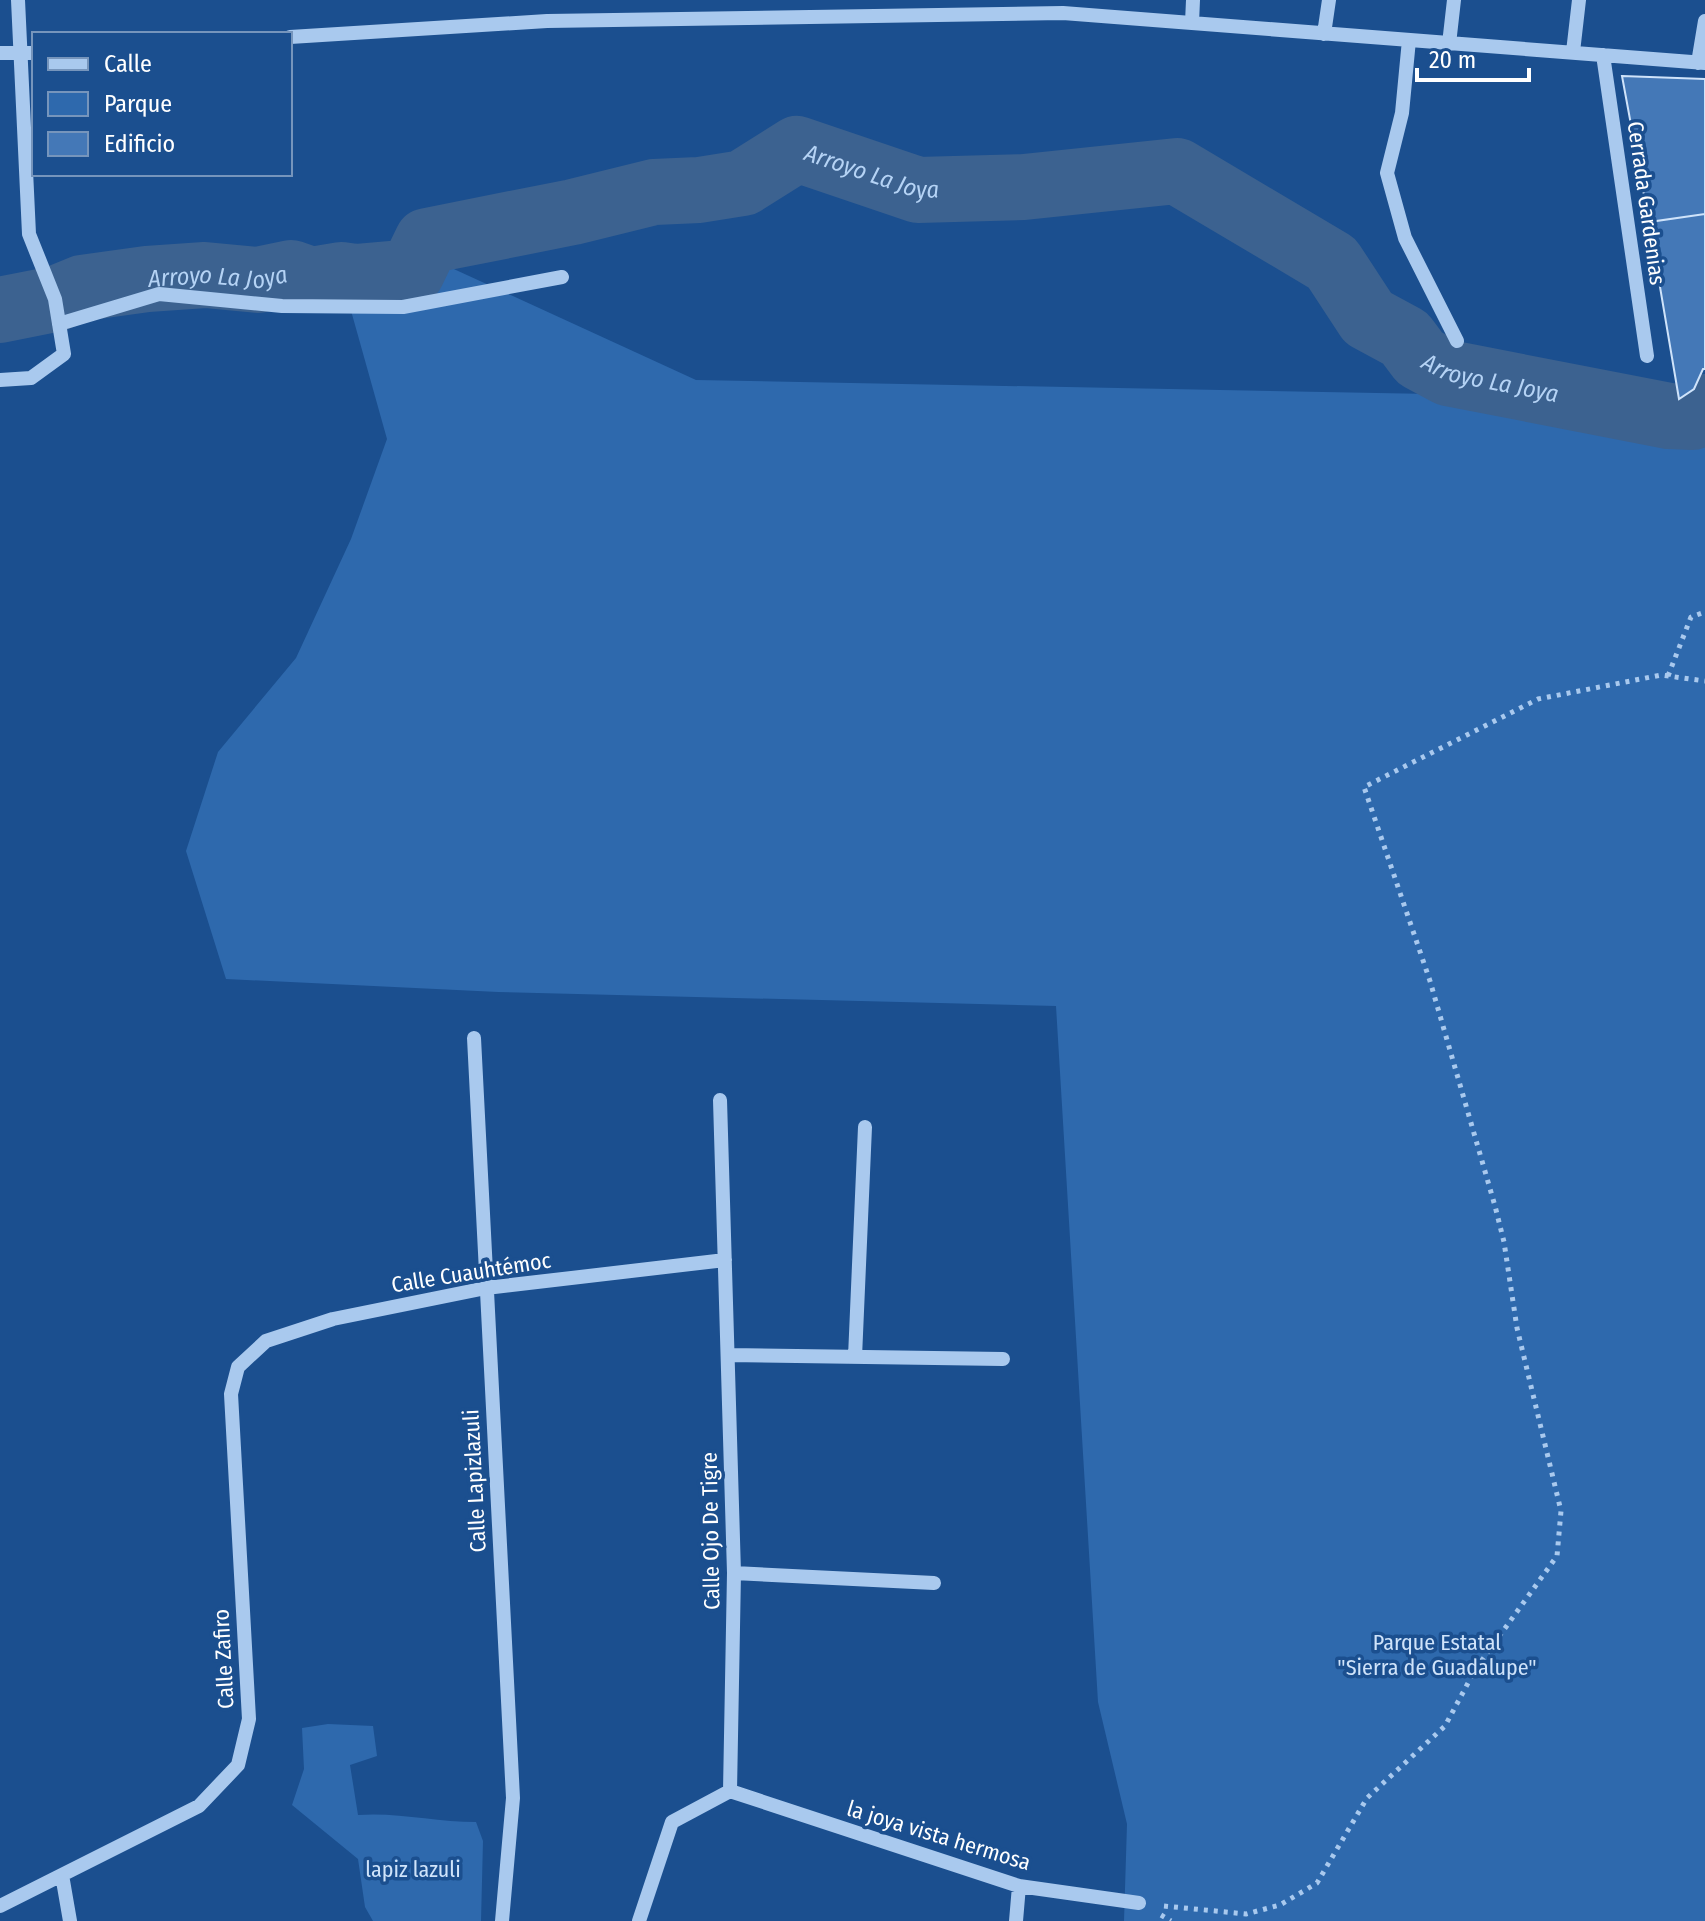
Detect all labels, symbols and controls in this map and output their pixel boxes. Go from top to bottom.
legend [32,32,292,176]
scale bar [1417,32,1529,82]
text: 20 m [1429,46,1476,74]
text: Calle [104,50,152,78]
text: Parque [104,90,172,118]
street label: Cerrada Gardenias [1622,119,1671,287]
text: Edificio [104,130,175,158]
water label: Arroyo La Joya [800,138,939,204]
water label: Arroyo La Joya [146,260,290,295]
water label: Arroyo La Joya [1416,347,1561,408]
street label: Calle Cuauhtémoc [390,1246,553,1298]
street label: Calle Lapizlazuli [457,1409,492,1553]
street label: Calle Ojo De Tigre [696,1452,725,1610]
street label: Calle Zafiro [207,1608,240,1710]
park label: Parque Estatal "Sierra de Guadalupe" [1337,1629,1537,1681]
street label: la joya vista hermosa [844,1795,1034,1876]
park label: lapiz lazuli [365,1856,461,1883]

